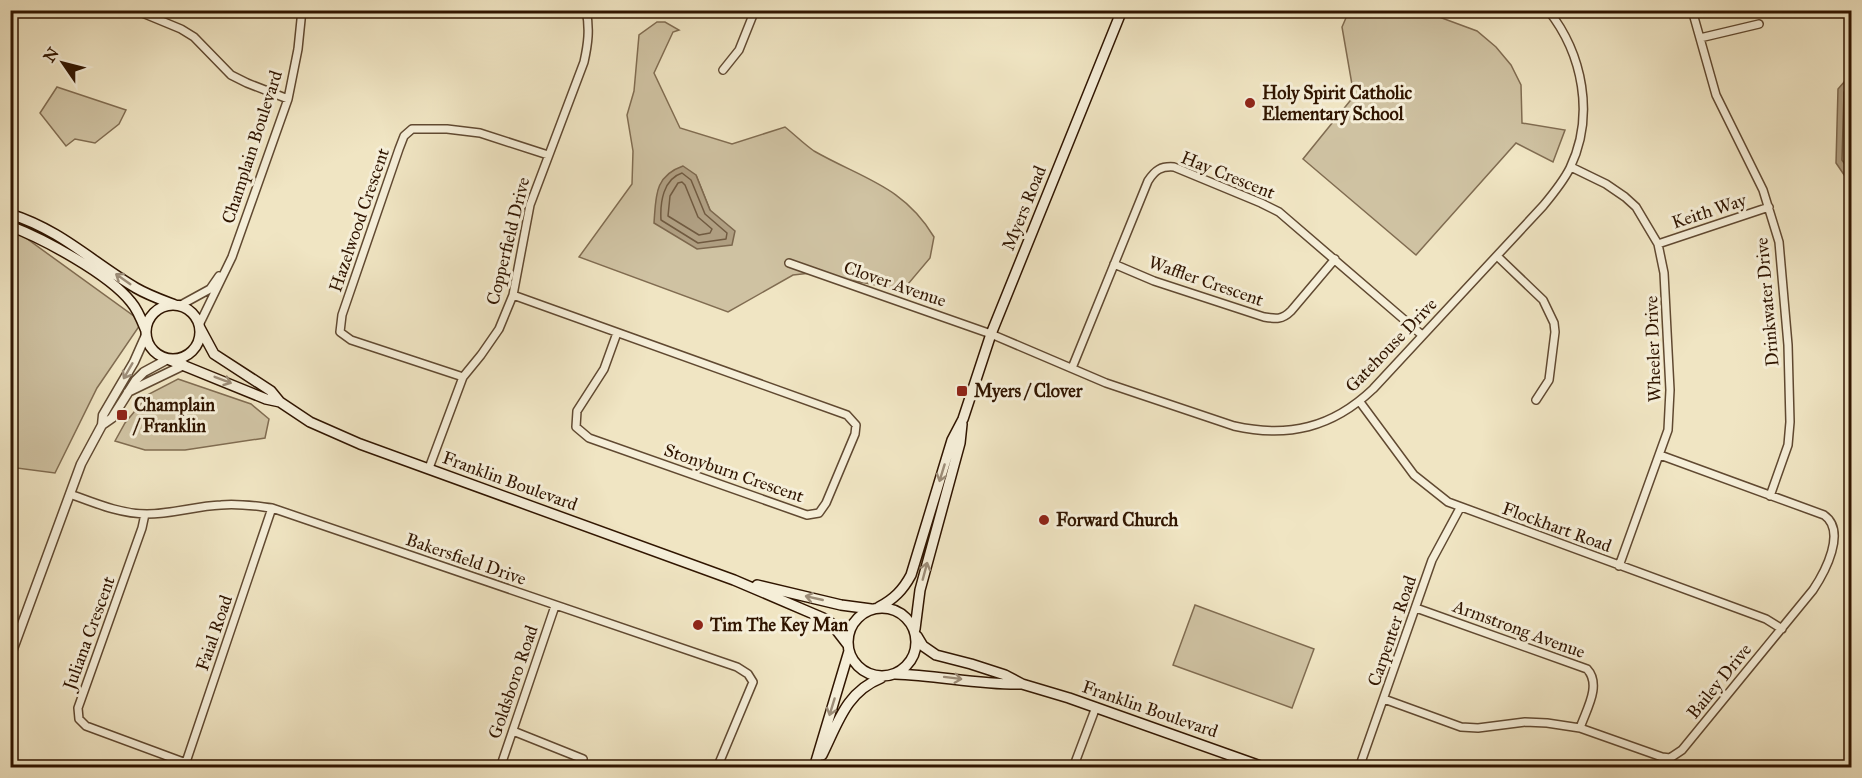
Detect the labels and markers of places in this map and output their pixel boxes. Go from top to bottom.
place label: Holy Spirit Catholic Elementary School [1262,82,1413,126]
marker: Holy Spirit Catholic Elementary School [1243,96,1257,110]
place label: Myers / Clover [974,380,1084,403]
marker: Myers / Clover [955,384,969,398]
place label: Champlain / Franklin [132,394,215,437]
marker: Champlain / Franklin [115,408,129,422]
place label: Forward Church [1056,509,1179,531]
marker: Forward Church [1037,513,1051,527]
place label: Tim The Key Man [709,614,848,637]
marker: Tim The Key Man [691,618,705,632]

